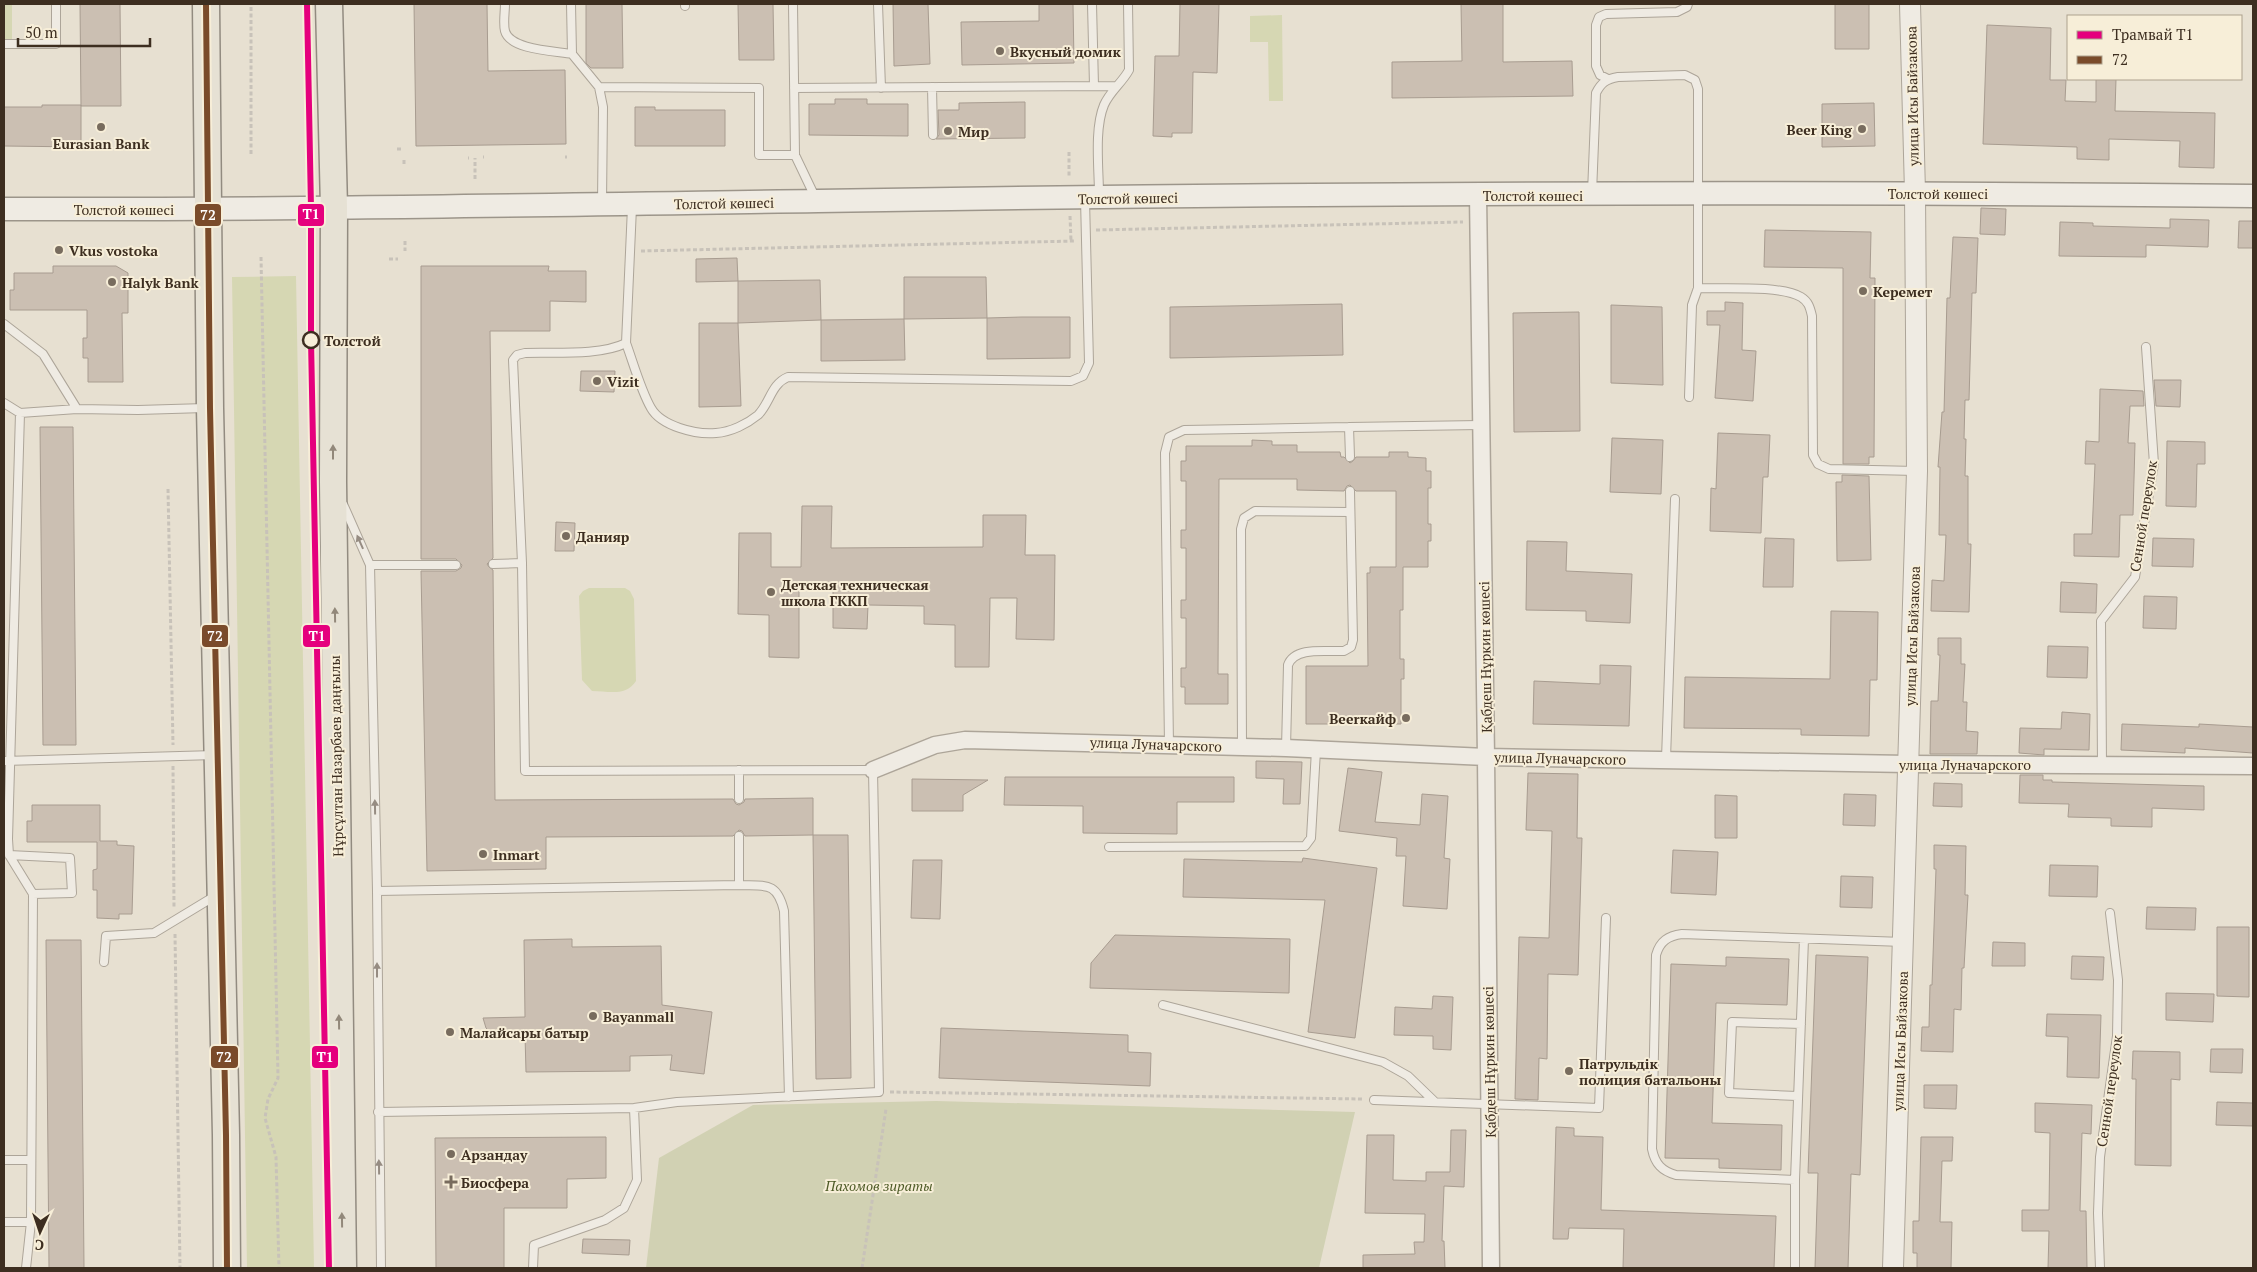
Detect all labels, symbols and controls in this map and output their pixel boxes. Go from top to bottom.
scale bar [18,15,150,47]
legend [2067,15,2242,80]
text: 50 m [25,22,58,42]
text: Трамвай T1 [2112,24,2194,44]
street label: улица Исы Байзакова [1901,26,1923,167]
place label: Вкусный домик [1010,42,1121,61]
marker: Вкусный домик [994,45,1006,57]
text: 72 [2112,49,2128,69]
place label: Beer King [1787,120,1853,139]
marker: Eurasian Bank [95,121,107,133]
place label: Мир [958,122,989,141]
marker: Beer King [1856,123,1868,135]
marker: Мир [942,125,954,137]
place label: Eurasian Bank [53,134,150,153]
street label: Толстой көшесі [1888,184,1988,203]
street label: Толстой көшесі [1483,186,1583,205]
street label: Толстой көшесі [1078,188,1178,208]
street label: Толстой көшесі [674,193,774,213]
street label: Толстой көшесі [74,200,174,219]
line badge: 72 [194,203,222,227]
line badge: T1 [297,203,325,227]
text: T1 [302,204,320,223]
text: 72 [200,205,216,224]
place label: Vkus vostoka [69,241,158,260]
marker: Vkus vostoka [53,244,65,256]
place label: Halyk Bank [122,273,199,292]
marker: Halyk Bank [106,276,118,288]
place label: Керемет [1873,282,1933,301]
marker: Керемет [1857,285,1869,297]
marker: Толстой [302,331,320,349]
place label: Толстой [324,331,381,350]
place label: Vizit [607,372,640,391]
marker: Vizit [591,375,603,387]
one-way arrow [329,444,337,460]
street label: Сенной переулок [2125,459,2161,573]
place label: Данияр [576,527,630,546]
marker: Данияр [560,530,572,542]
one-way arrow [356,535,364,549]
street label: улица Исы Байзакова [1900,566,1924,707]
place label: Детская техническая школа ГККП [781,575,929,610]
street label: Қабдеш Нұркин көшесі [1474,581,1496,733]
marker: Детская техническая школа ГККП [765,586,777,598]
one-way arrow [331,606,339,622]
line badge: 72 [201,624,229,648]
line badge: T1 [302,624,331,648]
text: 72 [207,626,223,645]
text: T1 [308,626,326,645]
street label: Нұрсұлтан Назарбаев даңғылы [325,655,347,857]
place label: Beerкайф [1329,709,1396,728]
marker: Beerкайф [1400,712,1412,724]
street label: улица Луначарского [1089,732,1223,756]
street label: улица Луначарского [1493,747,1626,769]
street label: улица Луначарского [1898,755,2031,774]
one-way arrow [371,799,379,815]
place label: Inmart [493,845,540,864]
marker: Inmart [477,848,489,860]
one-way arrow [373,961,381,977]
street label: улица Исы Байзакова [1888,971,1912,1112]
street label: Қабдеш Нұркин көшесі [1478,986,1500,1138]
place label: Bayanmall [603,1007,674,1026]
marker: Bayanmall [587,1010,599,1022]
one-way arrow [335,1014,343,1030]
place label: Малайсары батыр [460,1023,589,1042]
marker: Малайсары батыр [444,1026,456,1038]
street label: Сенной переулок [2092,1034,2126,1148]
line badge: 72 [210,1045,239,1069]
line badge: T1 [311,1045,339,1069]
text: 72 [216,1047,232,1066]
text: T1 [316,1047,334,1066]
place label: Патрульдік полиция батальоны [1579,1054,1721,1089]
marker: Патрульдік полиция батальоны [1563,1065,1575,1077]
place label: Арзандау [461,1145,528,1164]
marker: Арзандау [445,1148,457,1160]
one-way arrow [375,1159,383,1175]
place label: Биосфера [461,1173,529,1192]
marker: Биосфера [445,1176,457,1188]
park label: Пахомов зираты [824,1176,933,1195]
north arrow [15,1207,65,1257]
one-way arrow [338,1211,346,1227]
text: С [34,1236,44,1255]

